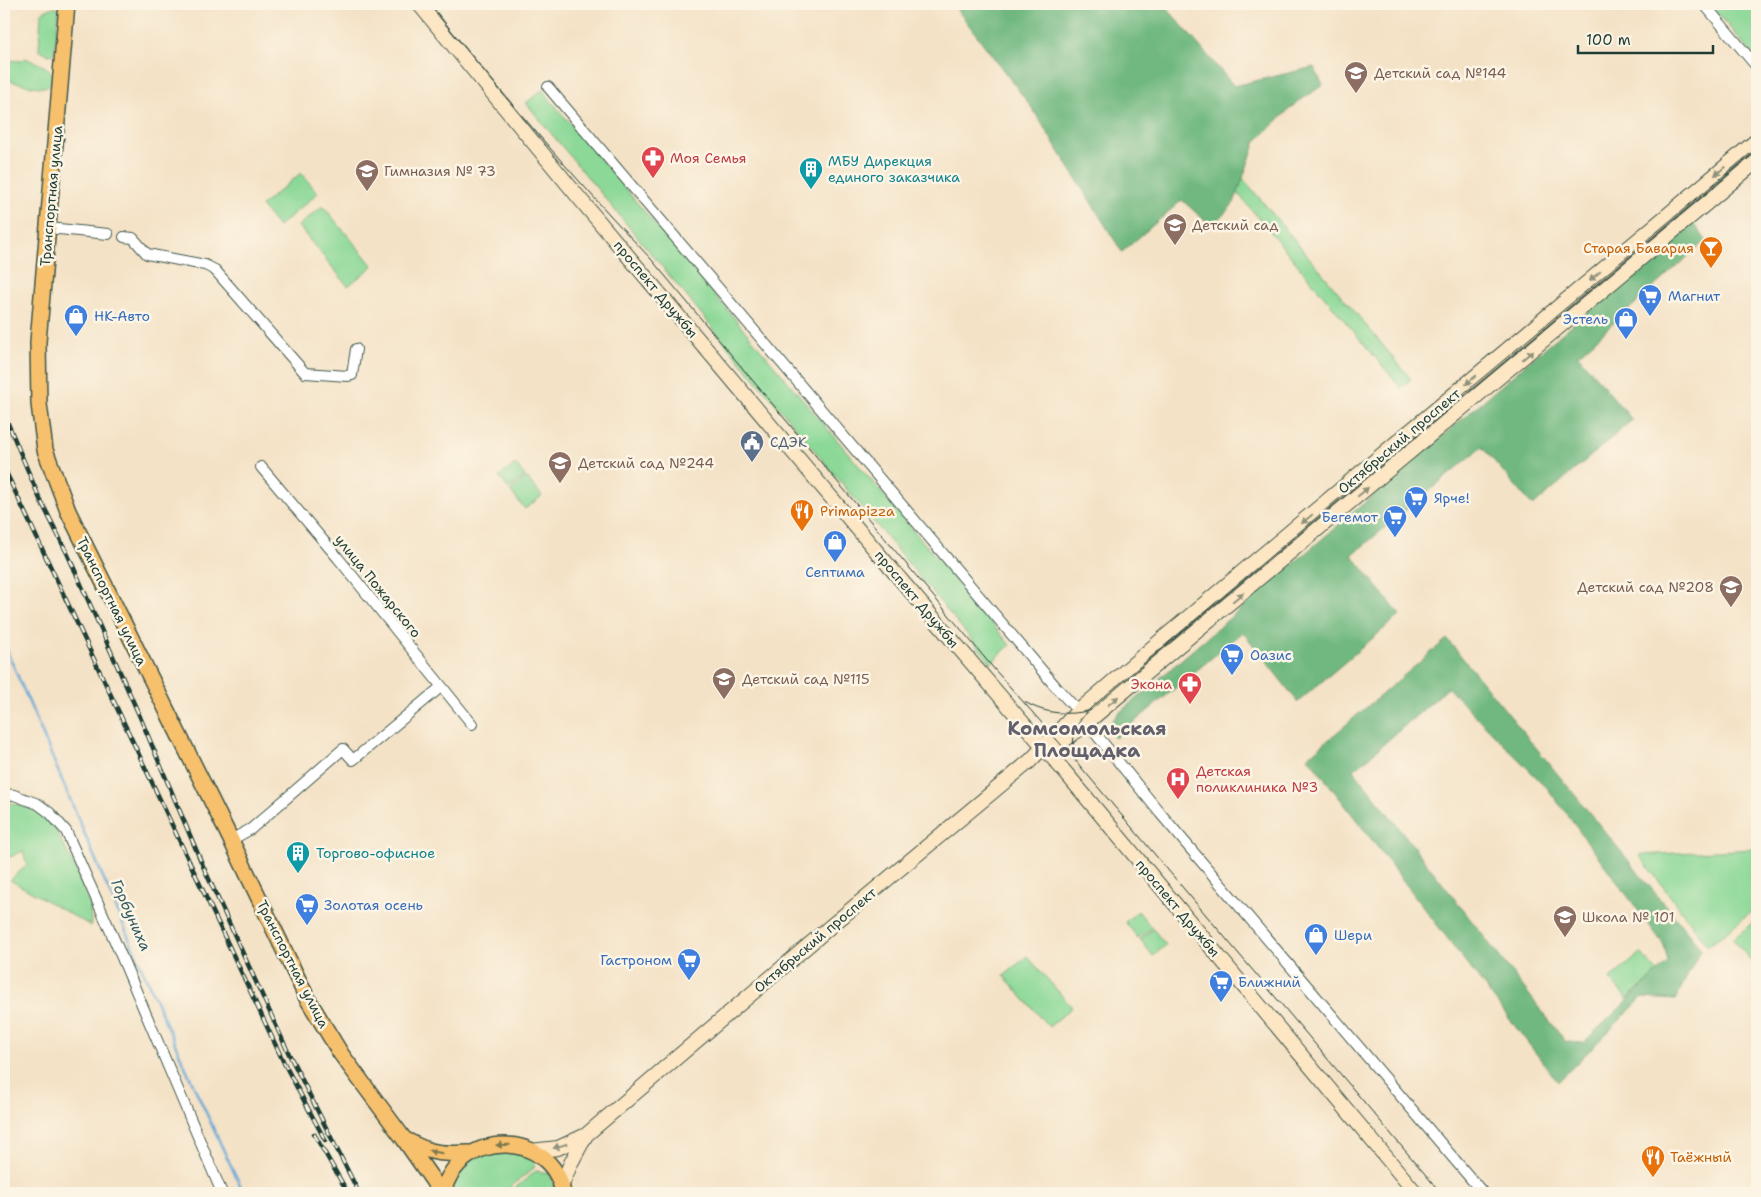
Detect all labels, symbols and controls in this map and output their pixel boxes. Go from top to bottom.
scale bar [1578,22,1714,54]
text: 100 m [1586,30,1631,50]
school or university icon: Детский сад №144 [1343,60,1369,94]
place label: Детский сад №144 [1374,64,1507,82]
street label: Транспортная улица [36,125,66,267]
pharmacy icon: Моя Семья [640,145,666,179]
place label: Моя Семья [670,149,746,167]
place label: МБУ Дирекция единого заказчика [828,152,960,186]
building icon: МБУ Дирекция единого заказчика [798,156,824,190]
school or university icon: Гимназия № 73 [354,158,380,192]
place label: Гимназия № 73 [384,162,496,180]
one-way arrow [1714,165,1726,176]
school or university icon: Детский сад [1162,212,1188,246]
place label: Детский сад [1192,216,1278,234]
bar icon: Старая Бавария [1698,235,1724,269]
street label: проспект Дружбы [610,236,702,342]
place label: Старая Бавария [1583,239,1694,257]
one-way arrow [1589,270,1602,281]
supermarket icon: Магнит [1637,283,1663,317]
place label: Магнит [1668,287,1721,305]
shop icon: НК-Авто [63,303,89,337]
shop icon: Эстель [1613,306,1639,340]
place label: НК-Авто [94,307,150,325]
place label: Эстель [1563,310,1608,328]
one-way arrow [1521,349,1534,360]
one-way arrow [1465,374,1477,385]
street label: Октябрьский проспект [1334,384,1465,498]
public building icon: СДЭК [739,429,765,463]
place label: СДЭК [770,433,807,451]
school or university icon: Детский сад №244 [547,450,573,484]
place label: Детский сад №244 [578,454,714,472]
supermarket icon: Ярче! [1403,485,1429,519]
one-way arrow [1356,487,1369,498]
place label: Ярче! [1434,489,1470,507]
restaurant icon: Primapizza [789,498,815,532]
place label: Primapizza [820,502,895,520]
supermarket icon: Бегемот [1382,504,1408,538]
place label: Бегемот [1322,508,1379,526]
one-way arrow [1300,513,1313,524]
shop icon: Септима [822,529,848,563]
street label: улица Пожарского [331,531,425,641]
street label: Транспортная улица [73,534,151,669]
street label: проспект Дружбы [871,546,963,652]
place label: Септима [805,563,865,581]
school or university icon: Детский сад №208 [1718,574,1744,608]
place label: Детский сад №208 [1577,578,1714,596]
one-way arrow [1231,591,1244,602]
supermarket icon: Оазис [1219,642,1245,676]
place label: Оазис [1250,646,1292,664]
school or university icon: Детский сад №115 [711,666,737,700]
place label: Детский сад №115 [742,670,870,688]
pharmacy icon: Экона [1177,671,1203,705]
place label: Экона [1131,675,1172,693]
one-way arrow [1107,695,1119,707]
district label: Комсомольская Площадка [1008,716,1166,763]
place label: Детская поликлиника №3 [1196,762,1318,796]
hospital icon: Детская поликлиника №3 [1165,766,1191,800]
building icon: Торгово-офисное [285,840,311,874]
place label: Торгово-офисное [316,844,435,862]
street label: проспект Дружбы [1132,855,1224,961]
water label: Горбуниха [106,876,156,954]
street label: Октябрьский проспект [750,883,881,997]
supermarket icon: Золотая осень [294,892,320,926]
place label: Золотая осень [324,896,423,914]
street label: Транспортная улица [253,897,333,1031]
school or university icon: Школа № 101 [1552,904,1578,938]
place label: Школа № 101 [1582,908,1675,926]
shop icon: Шери [1303,922,1329,956]
place label: Шери [1334,926,1372,944]
supermarket icon: Гастроном [676,947,702,981]
place label: Гастроном [600,951,672,969]
supermarket icon: Ближний [1208,969,1234,1003]
place label: Ближний [1238,973,1301,991]
one-way arrow [495,1141,511,1149]
one-way arrow [552,1143,567,1151]
restaurant icon: Таёжный [1640,1144,1666,1178]
one-way arrow [428,1148,444,1156]
place label: Таёжный [1670,1148,1732,1166]

